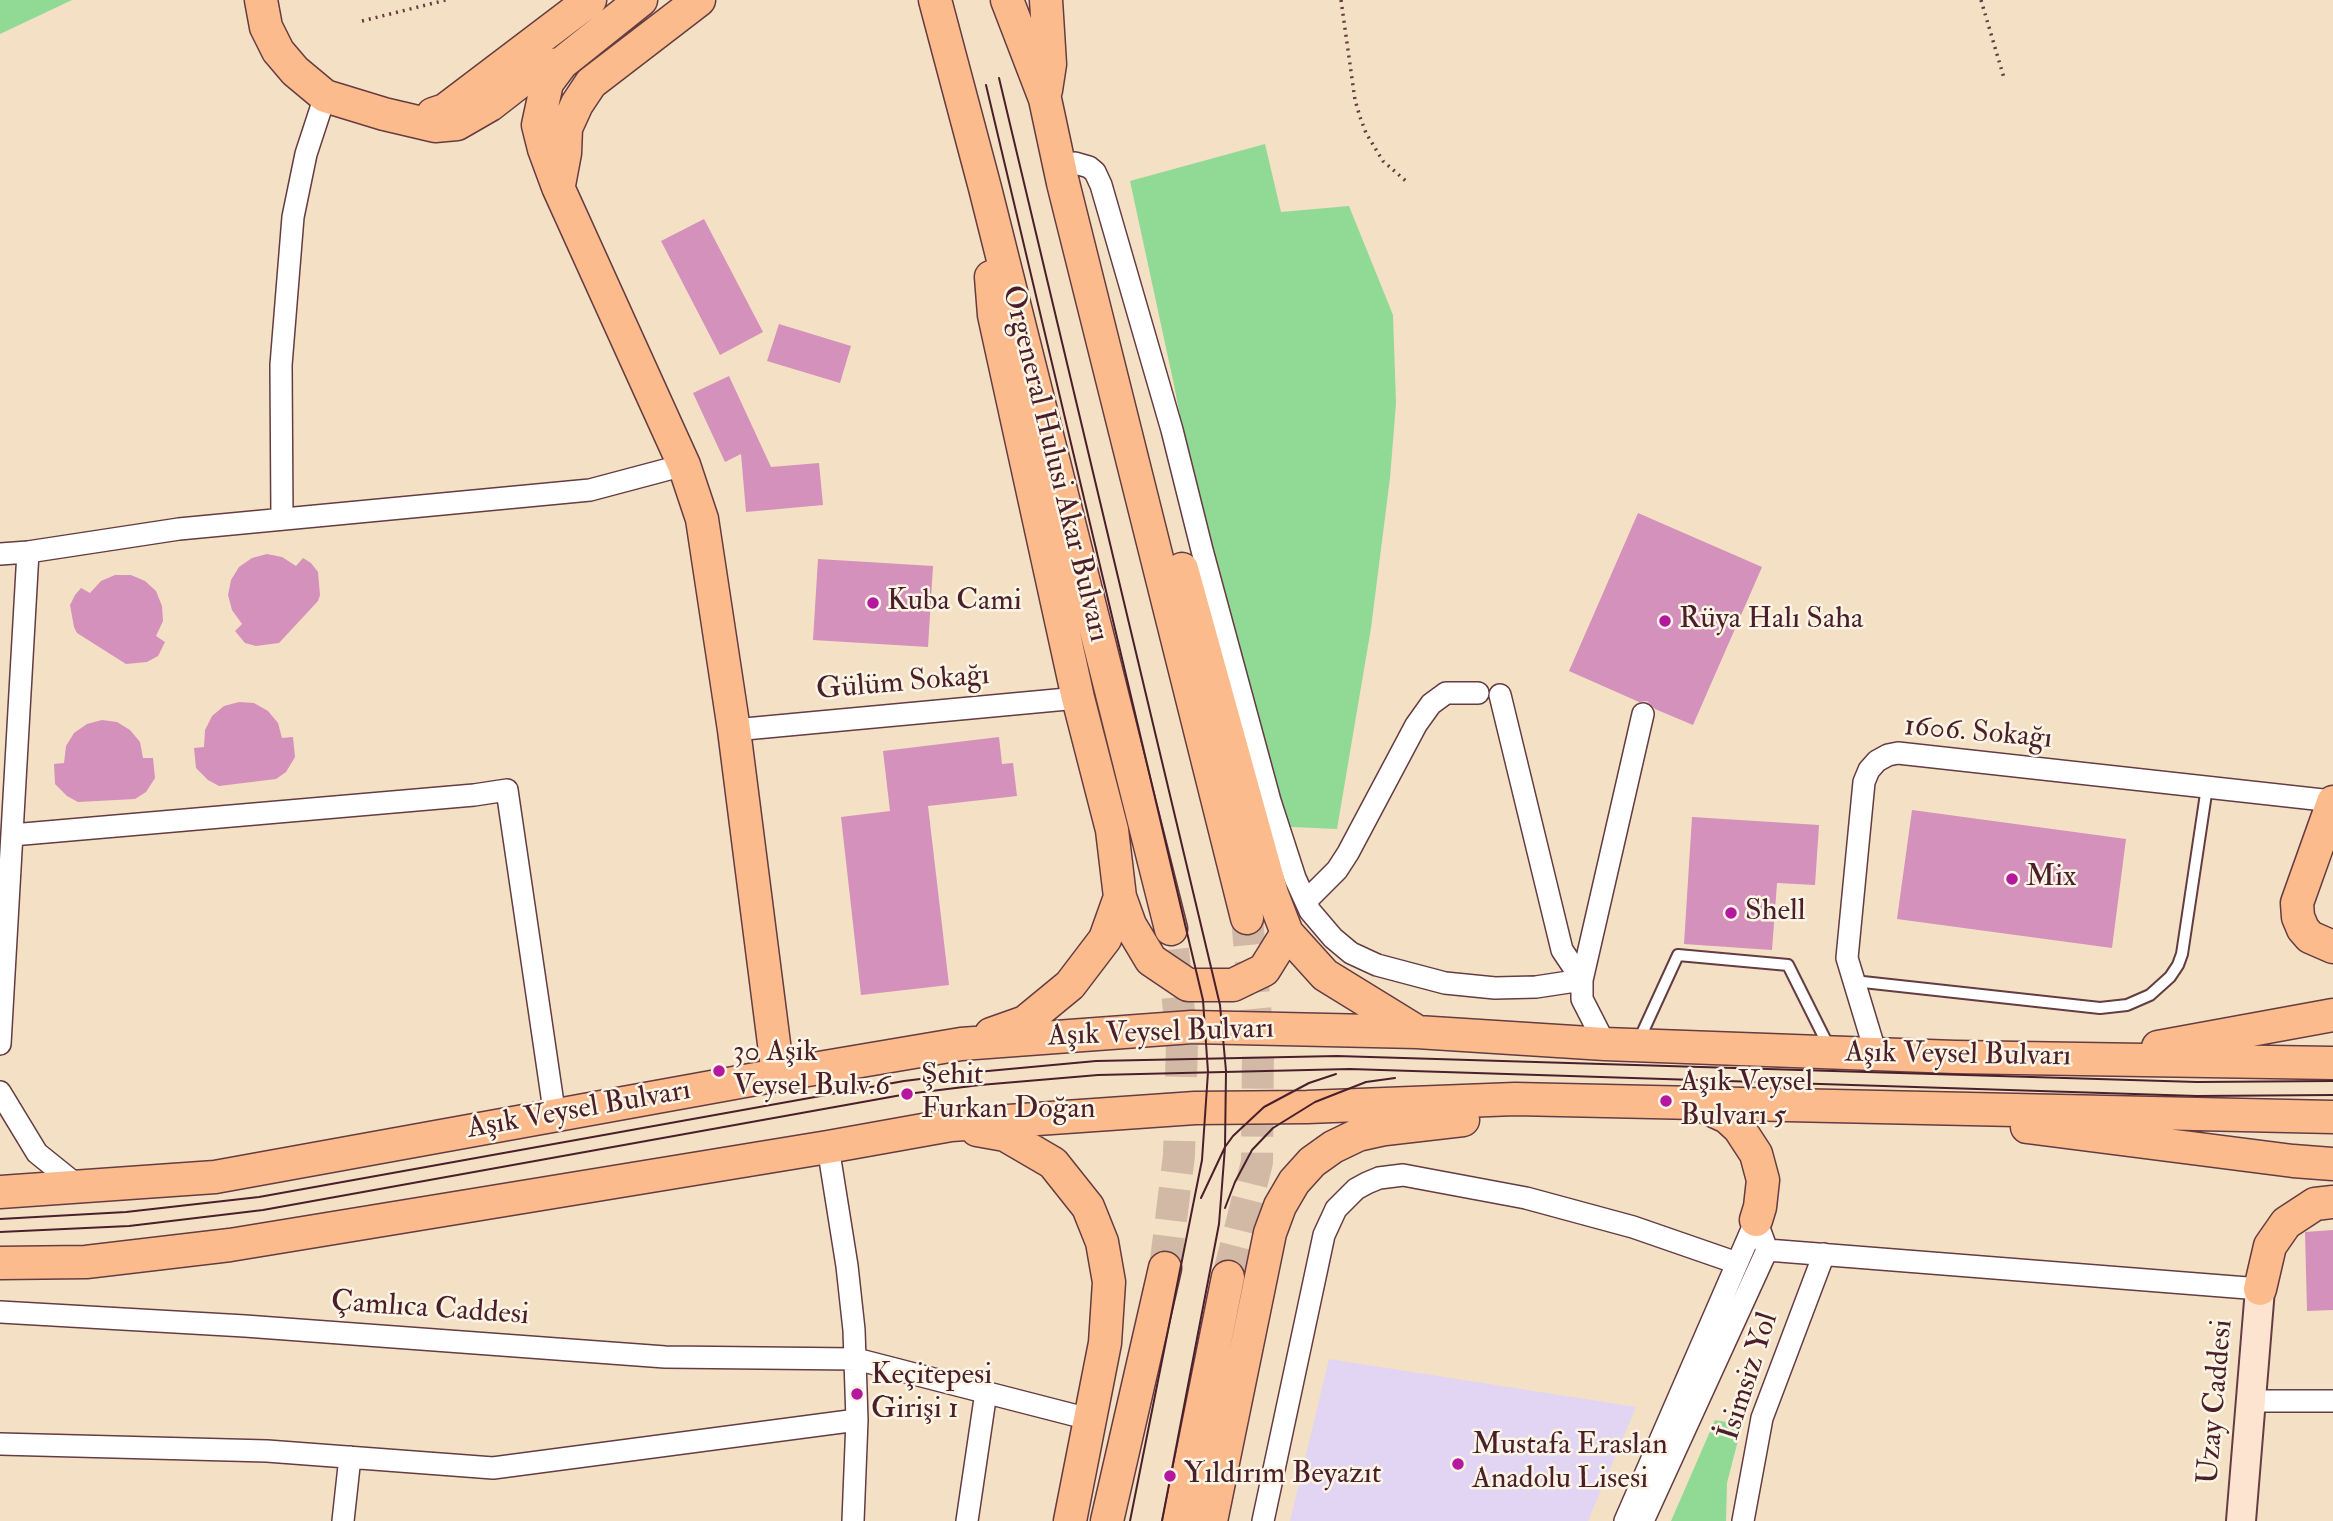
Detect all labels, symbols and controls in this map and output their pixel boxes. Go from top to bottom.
street label: Orgeneral Hulusi Akar Bulvarı [992,282,1116,646]
place label: Kuba Cami [887,585,1022,621]
marker: Kuba Cami [865,595,881,611]
place label: Rüya Halı Saha [1679,603,1863,639]
marker: Rüya Halı Saha [1657,613,1673,629]
street label: Gülüm Sokağı [815,659,991,709]
street label: 1606. Sokağı [1902,710,2054,758]
place label: Mix [2026,861,2076,897]
marker: Mix [2004,871,2020,887]
place label: Shell [1745,895,1805,931]
marker: Shell [1723,905,1739,921]
street label: Aşık Veysel Bulvarı [1047,1012,1275,1056]
place label: 30 Aşik Veysel Bulv.6 [733,1036,890,1106]
street label: Aşık Veysel Bulvarı [1845,1036,2071,1076]
place label: Şehit Furkan Doğan [921,1059,1095,1130]
marker: 30 Aşik Veysel Bulv.6 [711,1063,727,1079]
place label: Aşık Veysel Bulvarı 5 [1680,1066,1813,1136]
street label: Aşık Veysel Bulvarı [464,1074,694,1148]
marker: Şehit Furkan Doğan [899,1086,915,1102]
marker: Aşık Veysel Bulvarı 5 [1658,1093,1674,1109]
street label: Çamlıca Caddesi [330,1285,530,1335]
street label: İsimsiz Yol [1712,1308,1788,1446]
street label: Uzay Caddesi [2192,1318,2242,1486]
place label: Keçitepesi Girişi 1 [871,1359,992,1430]
marker: Keçitepesi Girişi 1 [849,1386,865,1402]
place label: Mustafa Eraslan Anadolu Lisesi [1472,1429,1668,1500]
marker: Mustafa Eraslan Anadolu Lisesi [1450,1456,1466,1472]
place label: Yıldırım Beyazıt [1184,1458,1381,1494]
marker: Yıldırım Beyazıt [1162,1468,1178,1484]

